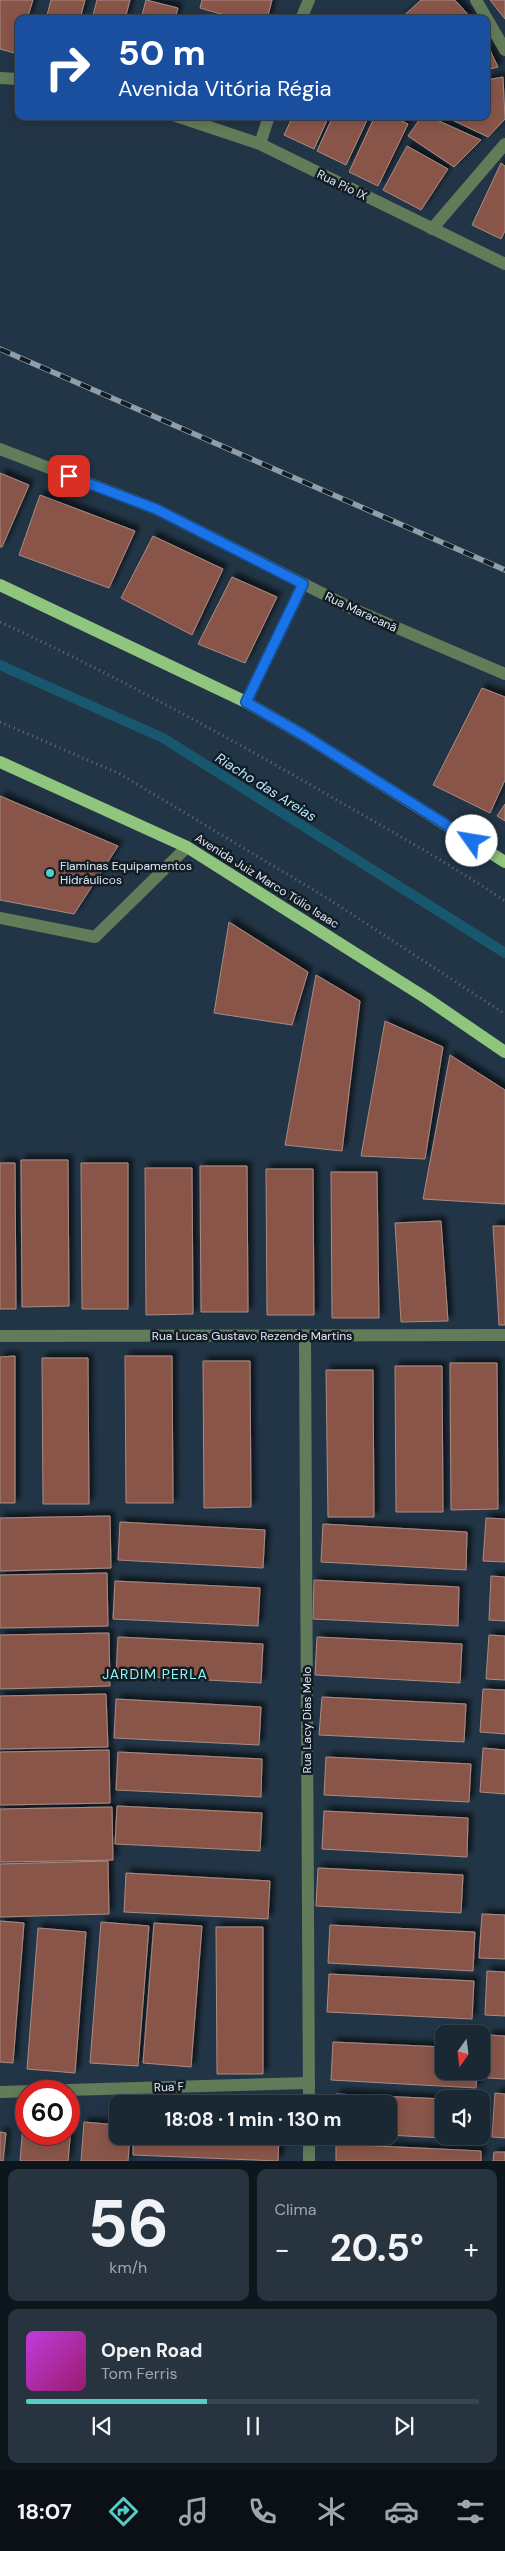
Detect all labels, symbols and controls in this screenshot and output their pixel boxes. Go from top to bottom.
text: 50 m [118,30,206,76]
icon: right [35,35,100,100]
text: Avenida Vitória Régia [118,74,332,103]
street label: Rua Pio IX [314,166,370,204]
pin [48,455,90,497]
icon: arrive [55,462,83,490]
street label: Rua Maracanã [322,588,400,636]
water label: Riacho das Areias [212,749,320,825]
position arrow [445,814,497,866]
street label: Avenida Juiz Marco Túlio Isaac [192,830,342,932]
place label: Flaminas Equipamentos Hidráulicos [60,858,192,888]
marker: Flaminas Equipamentos Hidráulicos [44,867,56,879]
street label: Rua Lucas Gustavo Rezende Martins [152,1328,352,1344]
district label: JARDIM PERLA [102,1665,208,1683]
street label: Rua Lacy Dias Melo [299,1667,315,1773]
north arrow [435,2025,490,2080]
map controls [435,2025,490,2145]
street label: Rua F [154,2078,185,2096]
speed limit sign: 60 [15,2080,80,2145]
button: sound [435,2090,490,2145]
text: 18:08 · 1 min · 130 m [165,2107,341,2132]
text: 56 [87,2182,169,2266]
text: Clima [275,2199,316,2220]
text: 20.5° [330,2223,424,2273]
text: − [275,2231,290,2268]
text: + [464,2231,479,2268]
text: km/h [109,2257,147,2278]
text: Open Road [101,2338,203,2363]
text: Tom Ferris [101,2363,178,2384]
icon: previous [88,2412,116,2440]
icon: pause [239,2412,267,2440]
icon: next [390,2412,418,2440]
icon: directions [106,2494,141,2529]
icon: music [176,2494,211,2529]
icon: phone [245,2494,280,2529]
icon: climate [314,2494,349,2529]
icon: car [384,2494,419,2529]
icon: filters [453,2494,488,2529]
text: 18:07 [17,2497,72,2526]

